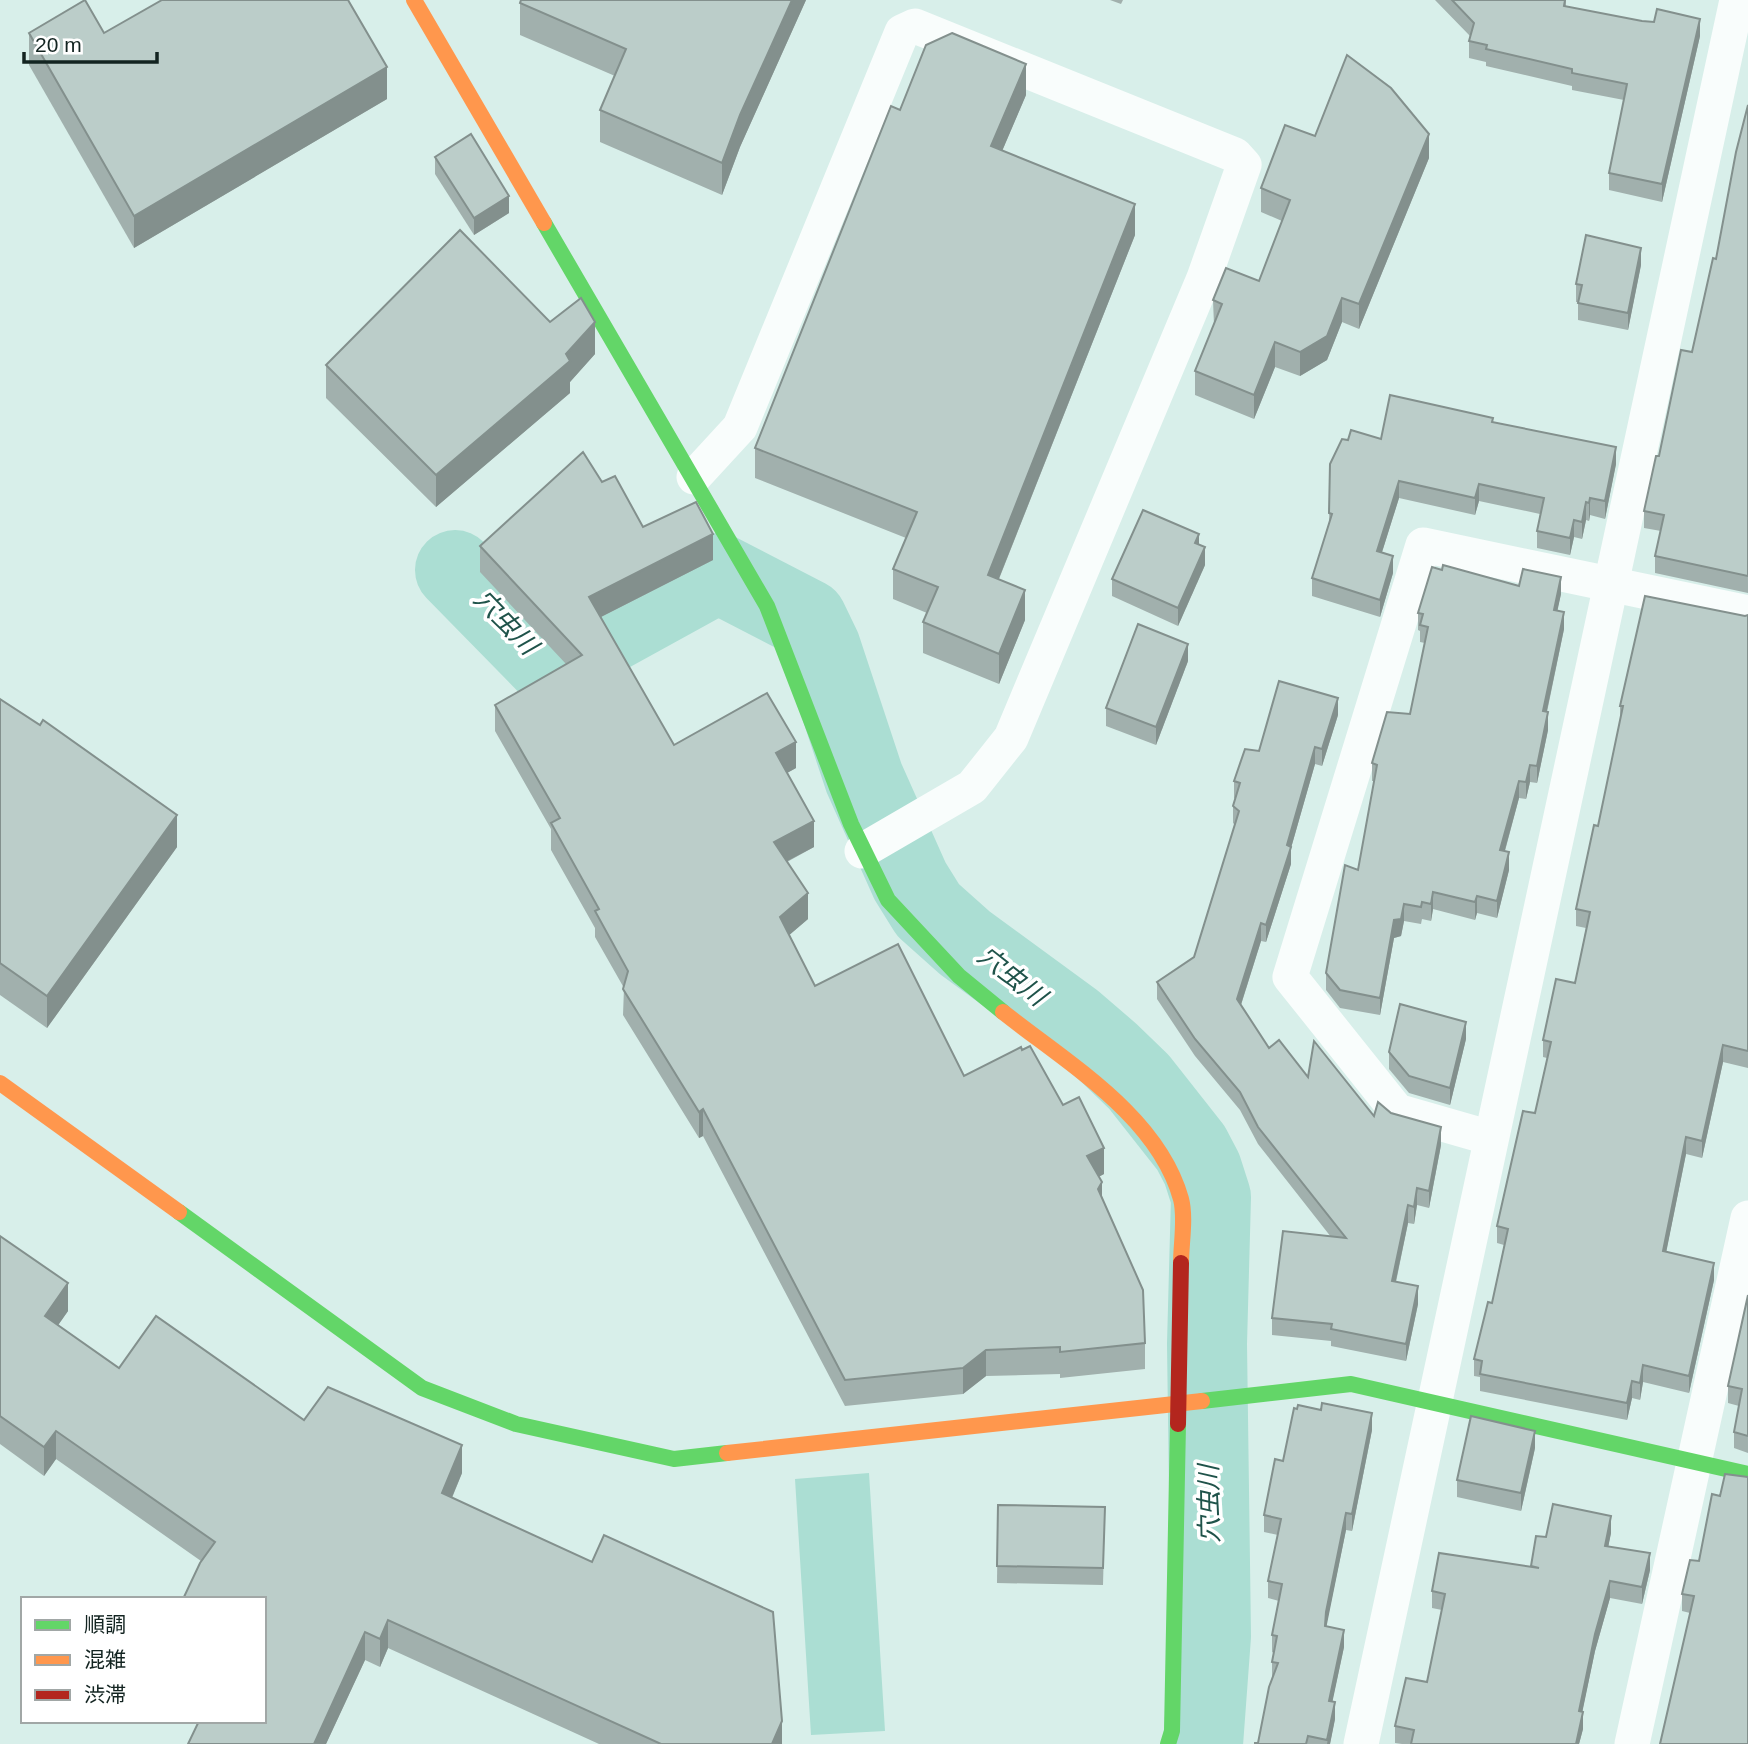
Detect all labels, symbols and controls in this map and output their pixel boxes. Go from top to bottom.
scale bar [24,21,158,65]
text: 20 m [35,33,82,56]
water label: 穴虫川 [468,584,546,663]
water label: 穴虫川 [972,940,1054,1014]
water label: 穴虫川 [1193,1462,1225,1543]
legend [21,1597,266,1723]
text: 順調 [84,1613,126,1636]
text: 混雑 [84,1648,126,1671]
text: 渋滞 [84,1683,126,1706]

